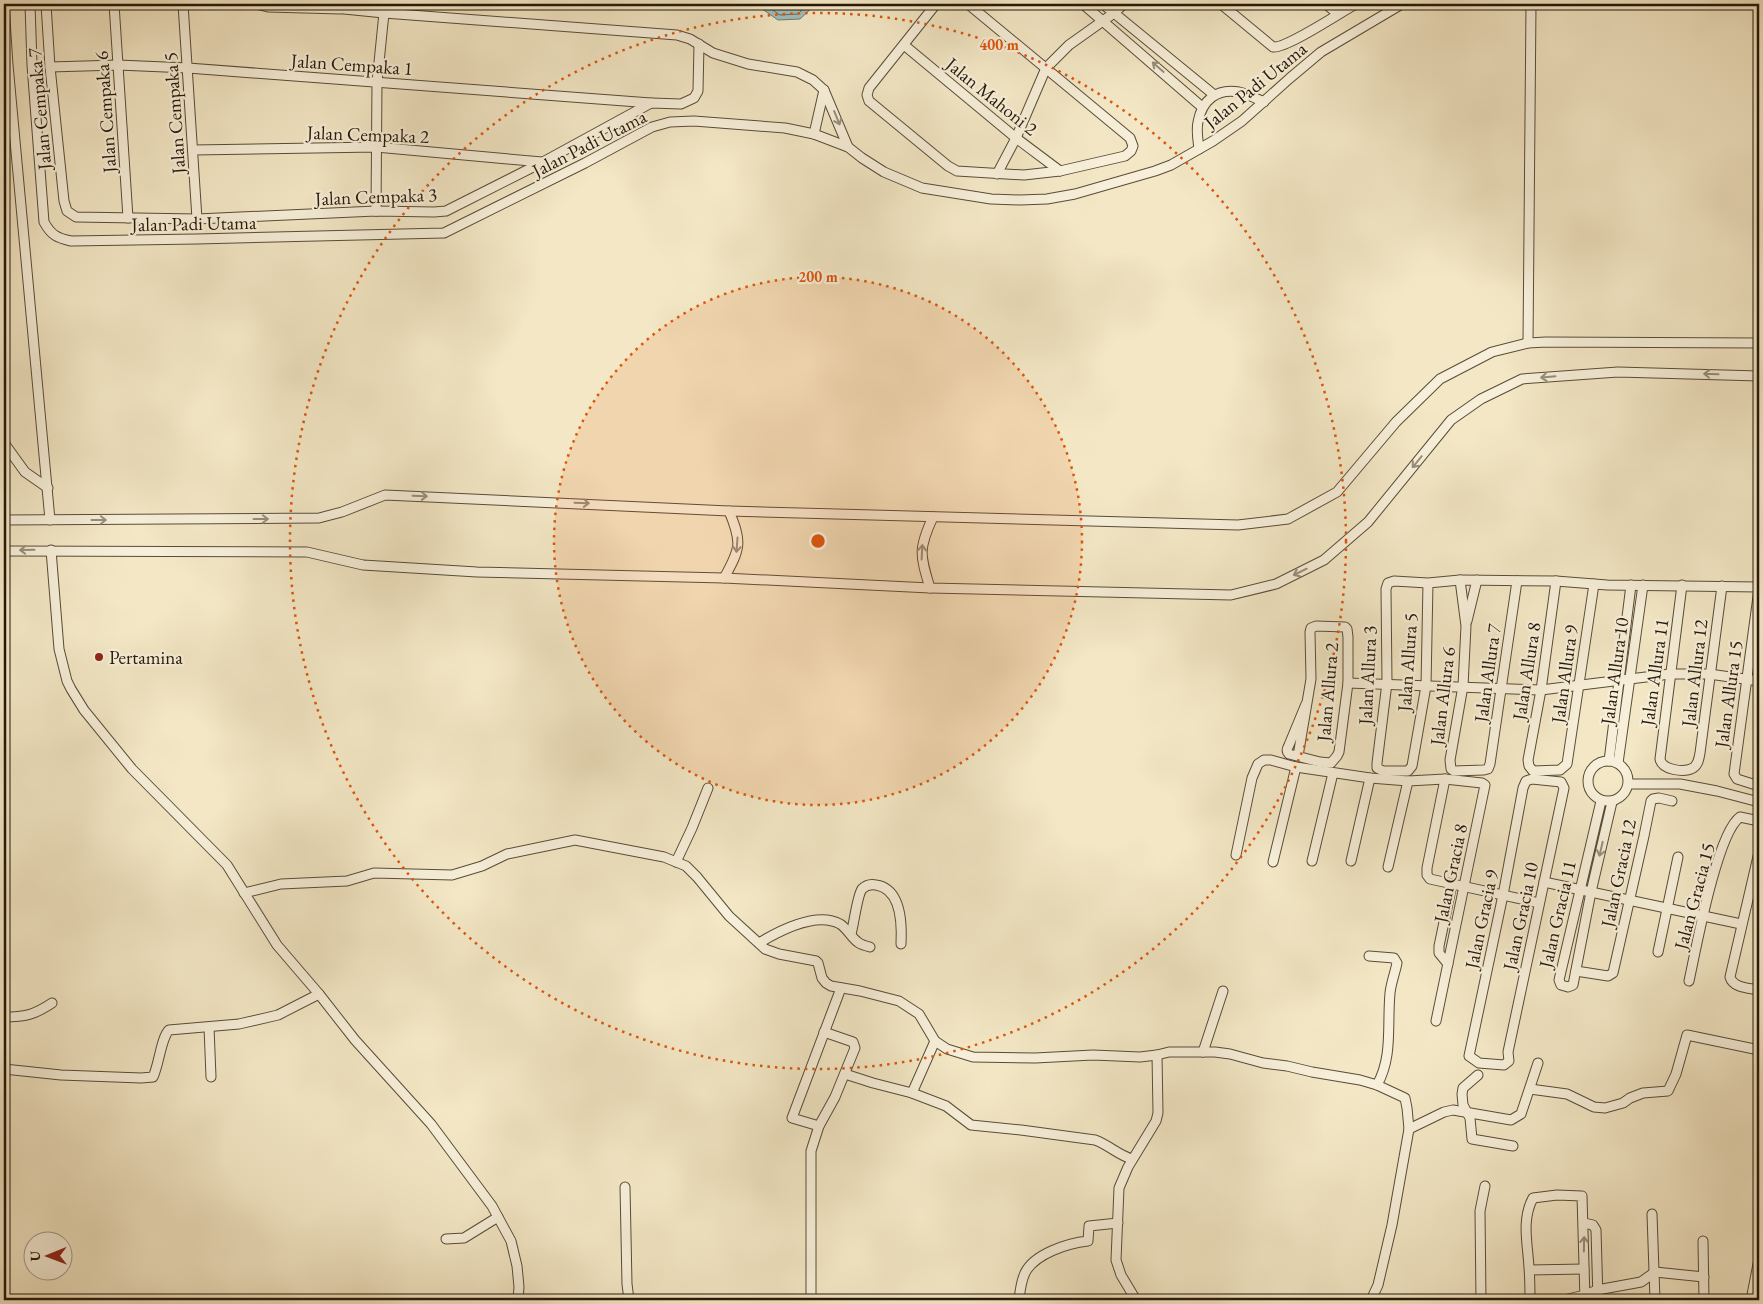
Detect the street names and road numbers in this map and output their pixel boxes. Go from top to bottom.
street label: Jalan Padi Utama [1197,36,1312,136]
street label: Jalan Cempaka 7 [22,46,57,173]
street label: Jalan Cempaka 1 [288,48,414,81]
street label: Jalan Cempaka 6 [89,50,122,176]
street label: Jalan Mahoni 2 [939,50,1043,141]
street label: Jalan Cempaka 5 [158,51,191,177]
street label: Jalan Padi Utama [526,104,651,184]
street label: Jalan Cempaka 2 [304,120,429,149]
street label: Jalan Cempaka 3 [313,182,438,211]
street label: Jalan Padi Utama [129,210,257,237]
street label: Jalan Allura 5 [1391,612,1423,714]
street label: Jalan Allura 10 [1594,616,1634,728]
street label: Jalan Allura 11 [1634,617,1674,729]
street label: Jalan Allura 12 [1675,618,1714,730]
street label: Jalan Allura 8 [1506,620,1547,724]
street label: Jalan Allura 7 [1468,621,1507,726]
street label: Jalan Allura 9 [1545,623,1584,727]
street label: Jalan Allura 3 [1352,625,1383,727]
street label: Jalan Allura 15 [1708,639,1748,751]
street label: Jalan Allura 2 [1311,642,1344,745]
street label: Jalan Allura 6 [1424,645,1461,749]
street label: Jalan Gracia 12 [1594,817,1642,931]
street label: Jalan Gracia 8 [1427,821,1473,927]
street label: Jalan Gracia 15 [1668,840,1721,954]
street label: Jalan Gracia 11 [1533,858,1582,972]
street label: Jalan Gracia 10 [1496,860,1544,974]
street label: Jalan Gracia 9 [1458,867,1504,973]

